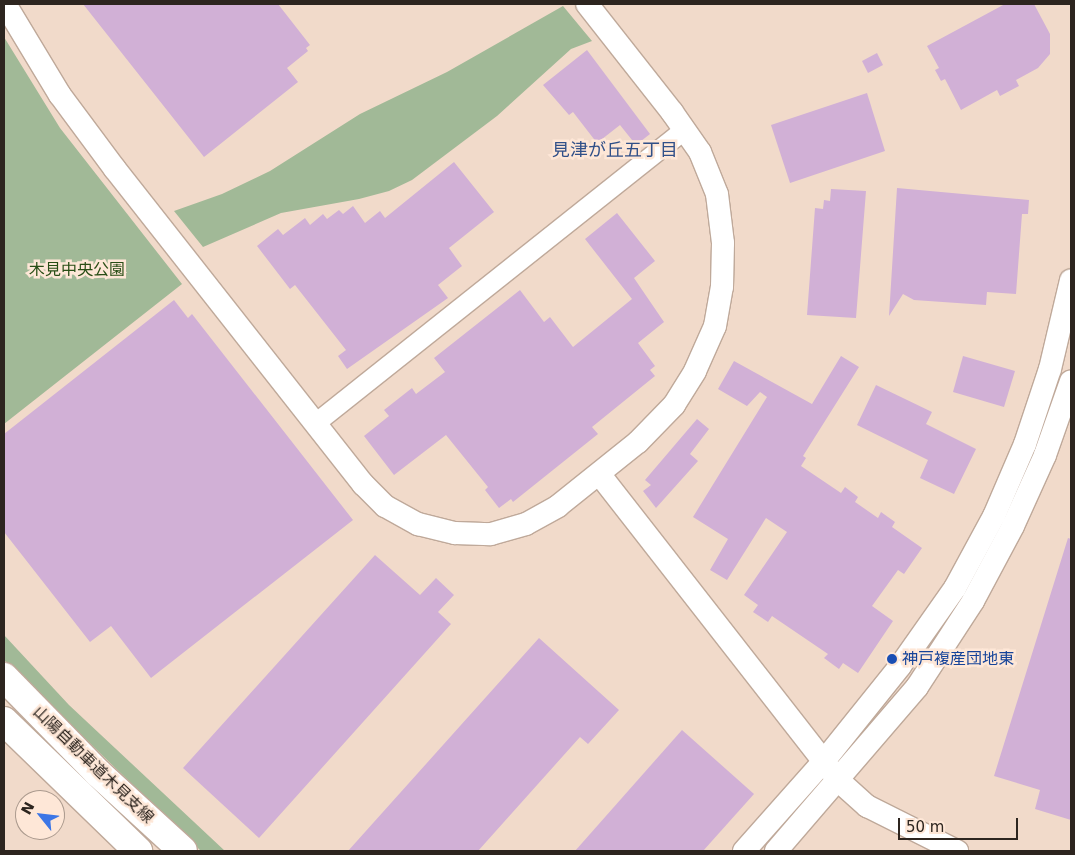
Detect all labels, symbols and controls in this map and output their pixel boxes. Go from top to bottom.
district label: 見津が丘五丁目 [552,139,678,161]
park label: 木見中央公園 [29,260,125,280]
place label: 神戸複産団地東 [902,649,1014,669]
marker: 神戸複産団地東 [886,653,898,665]
street label: 山陽自動車道木見支線 [29,703,157,827]
north arrow [15,790,65,840]
text: N [18,799,38,817]
scale bar [900,808,1020,840]
text: 50 m [906,818,944,836]

